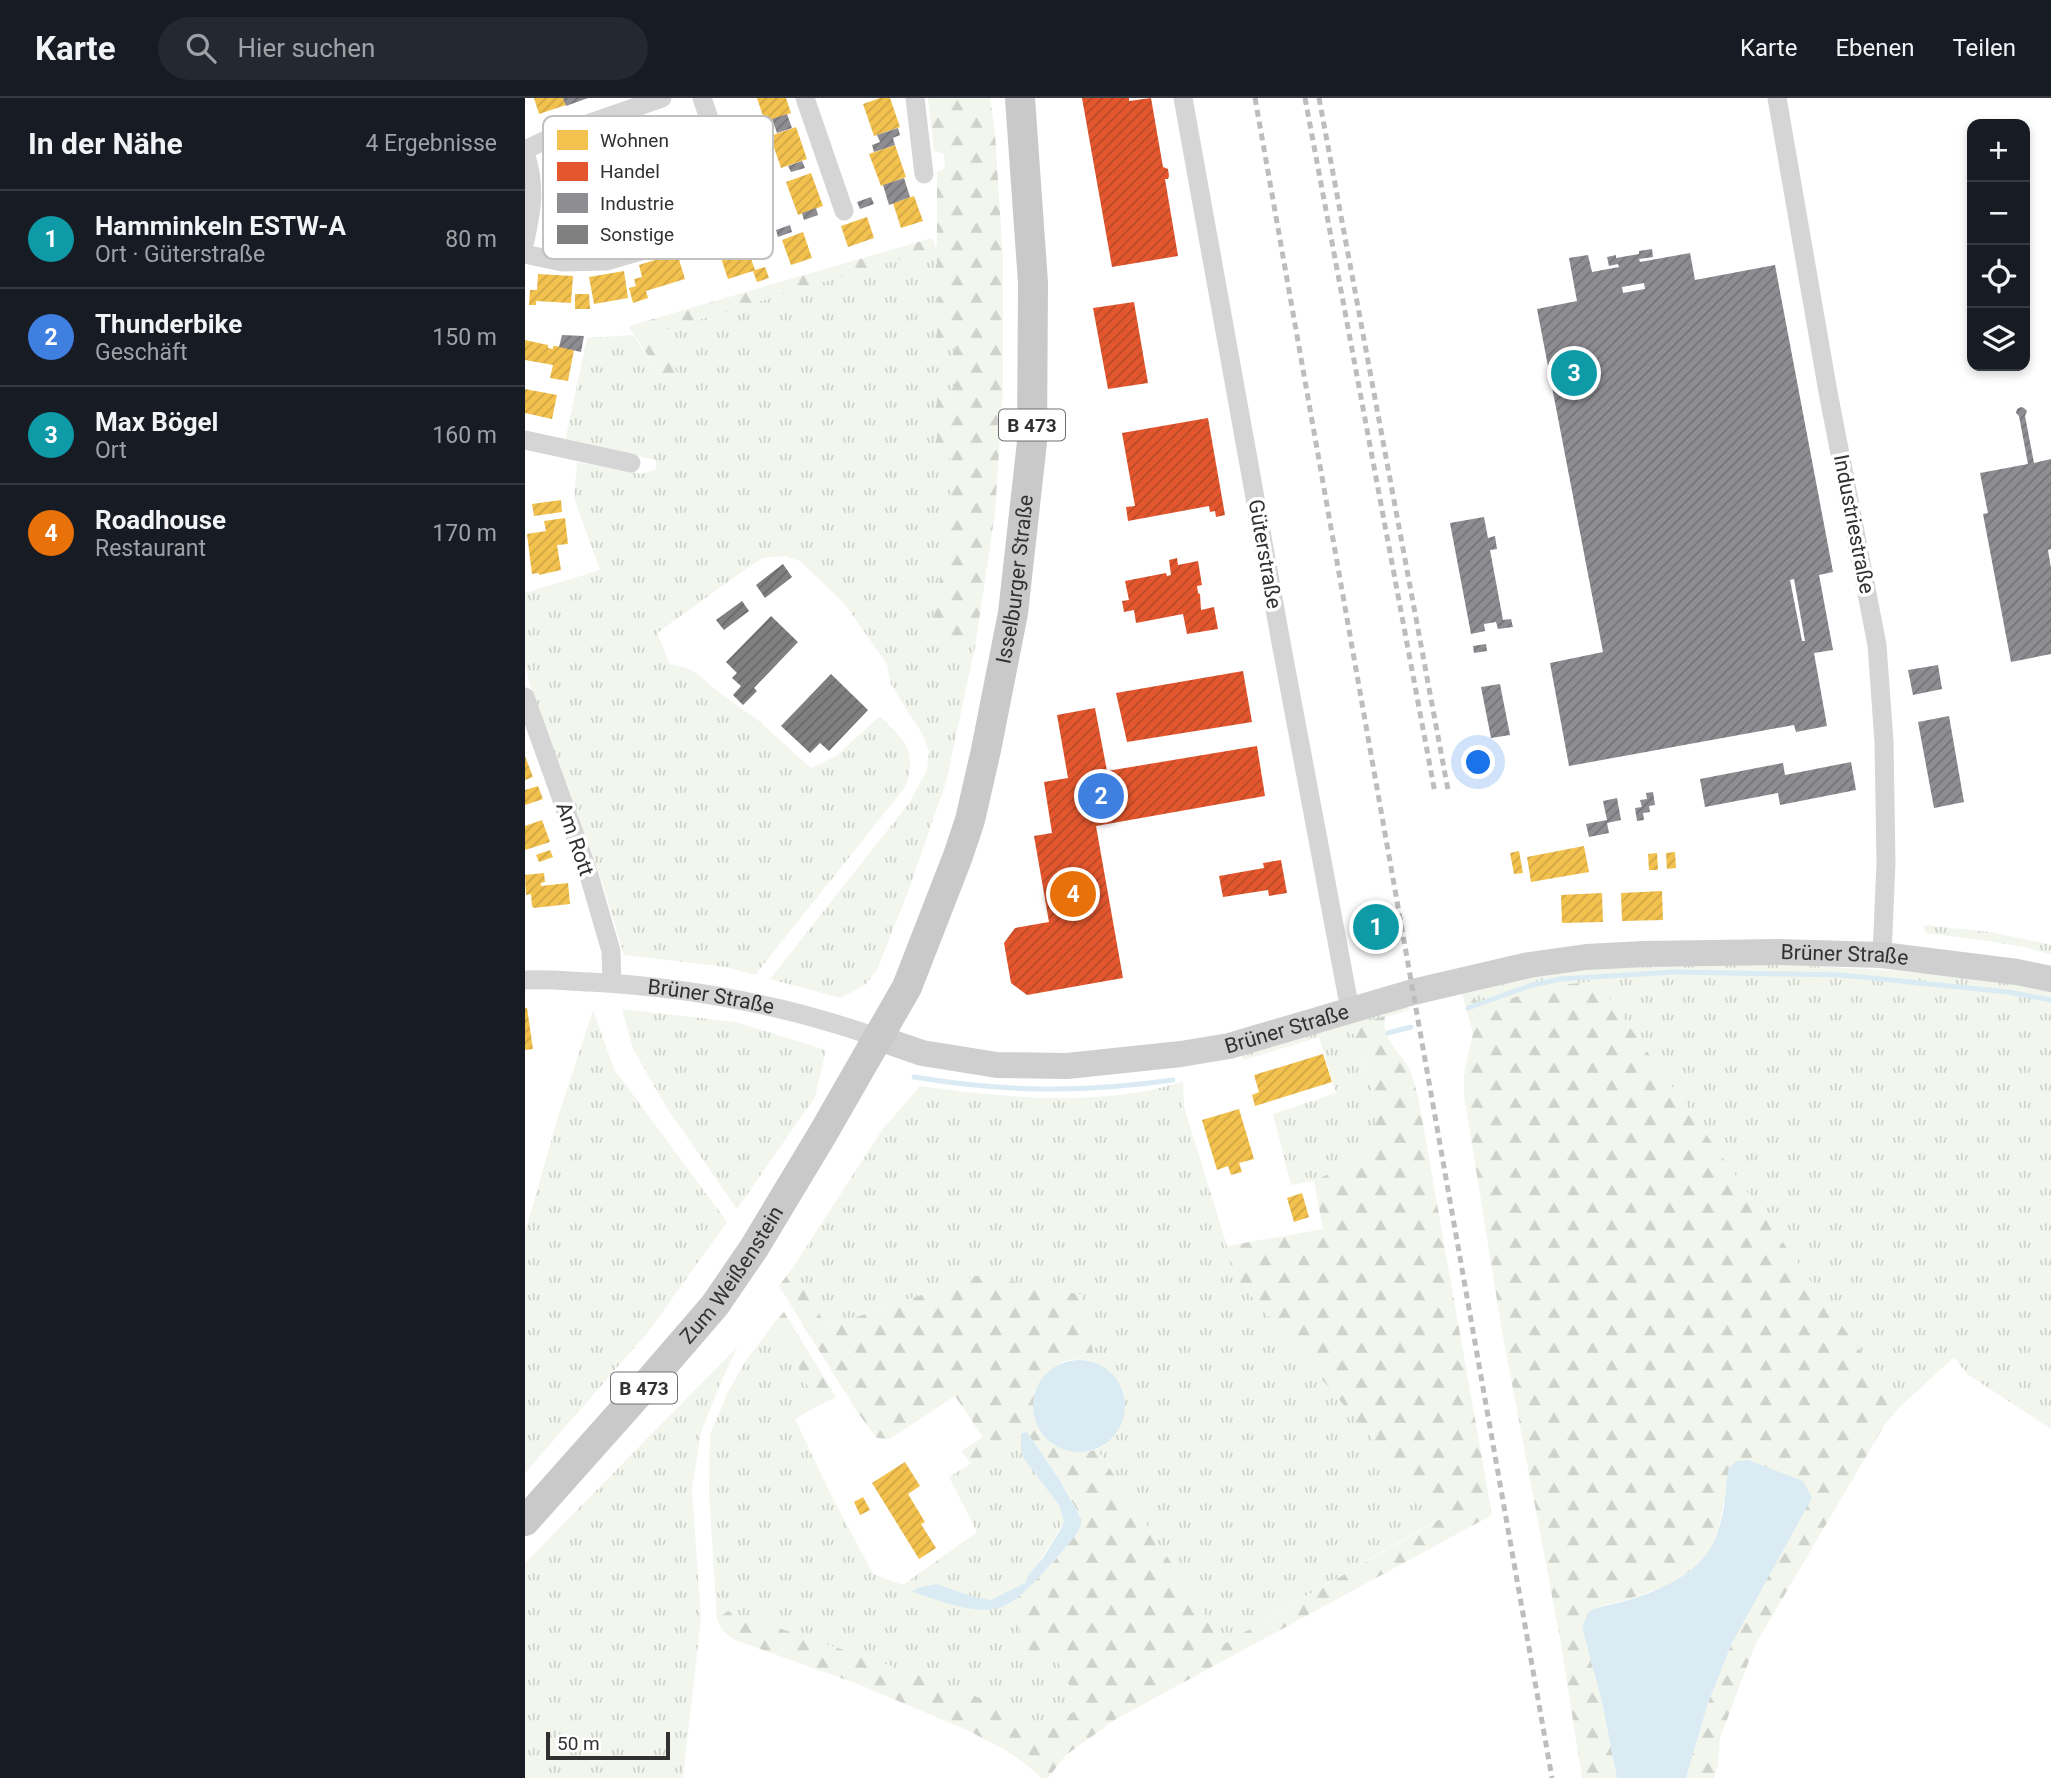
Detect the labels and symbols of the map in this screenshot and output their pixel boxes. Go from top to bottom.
legend [543,116,773,259]
text: Wohnen [600,129,669,152]
text: Handel [600,160,660,183]
text: Industrie [600,192,674,215]
text: Sonstige [600,223,674,246]
pin: 3 [1551,347,1597,399]
road number: B 473 [999,410,1065,440]
street label: Industriestraße [1829,452,1879,596]
street label: Isselburger Straße [991,493,1038,666]
street label: Güterstraße [1244,498,1286,610]
your location [1461,745,1495,779]
pin: 2 [1078,770,1124,822]
street label: Am Rott [551,799,599,879]
pin: 4 [1050,868,1096,920]
pin: 1 [1353,901,1399,953]
street label: Brüner Straße [1780,940,1910,970]
street label: Brüner Straße [646,975,777,1019]
street label: Brüner Straße [1222,1000,1352,1059]
street label: Zum Weißenstein [675,1202,788,1349]
road number: B 473 [611,1372,677,1404]
scale bar [546,1729,670,1761]

